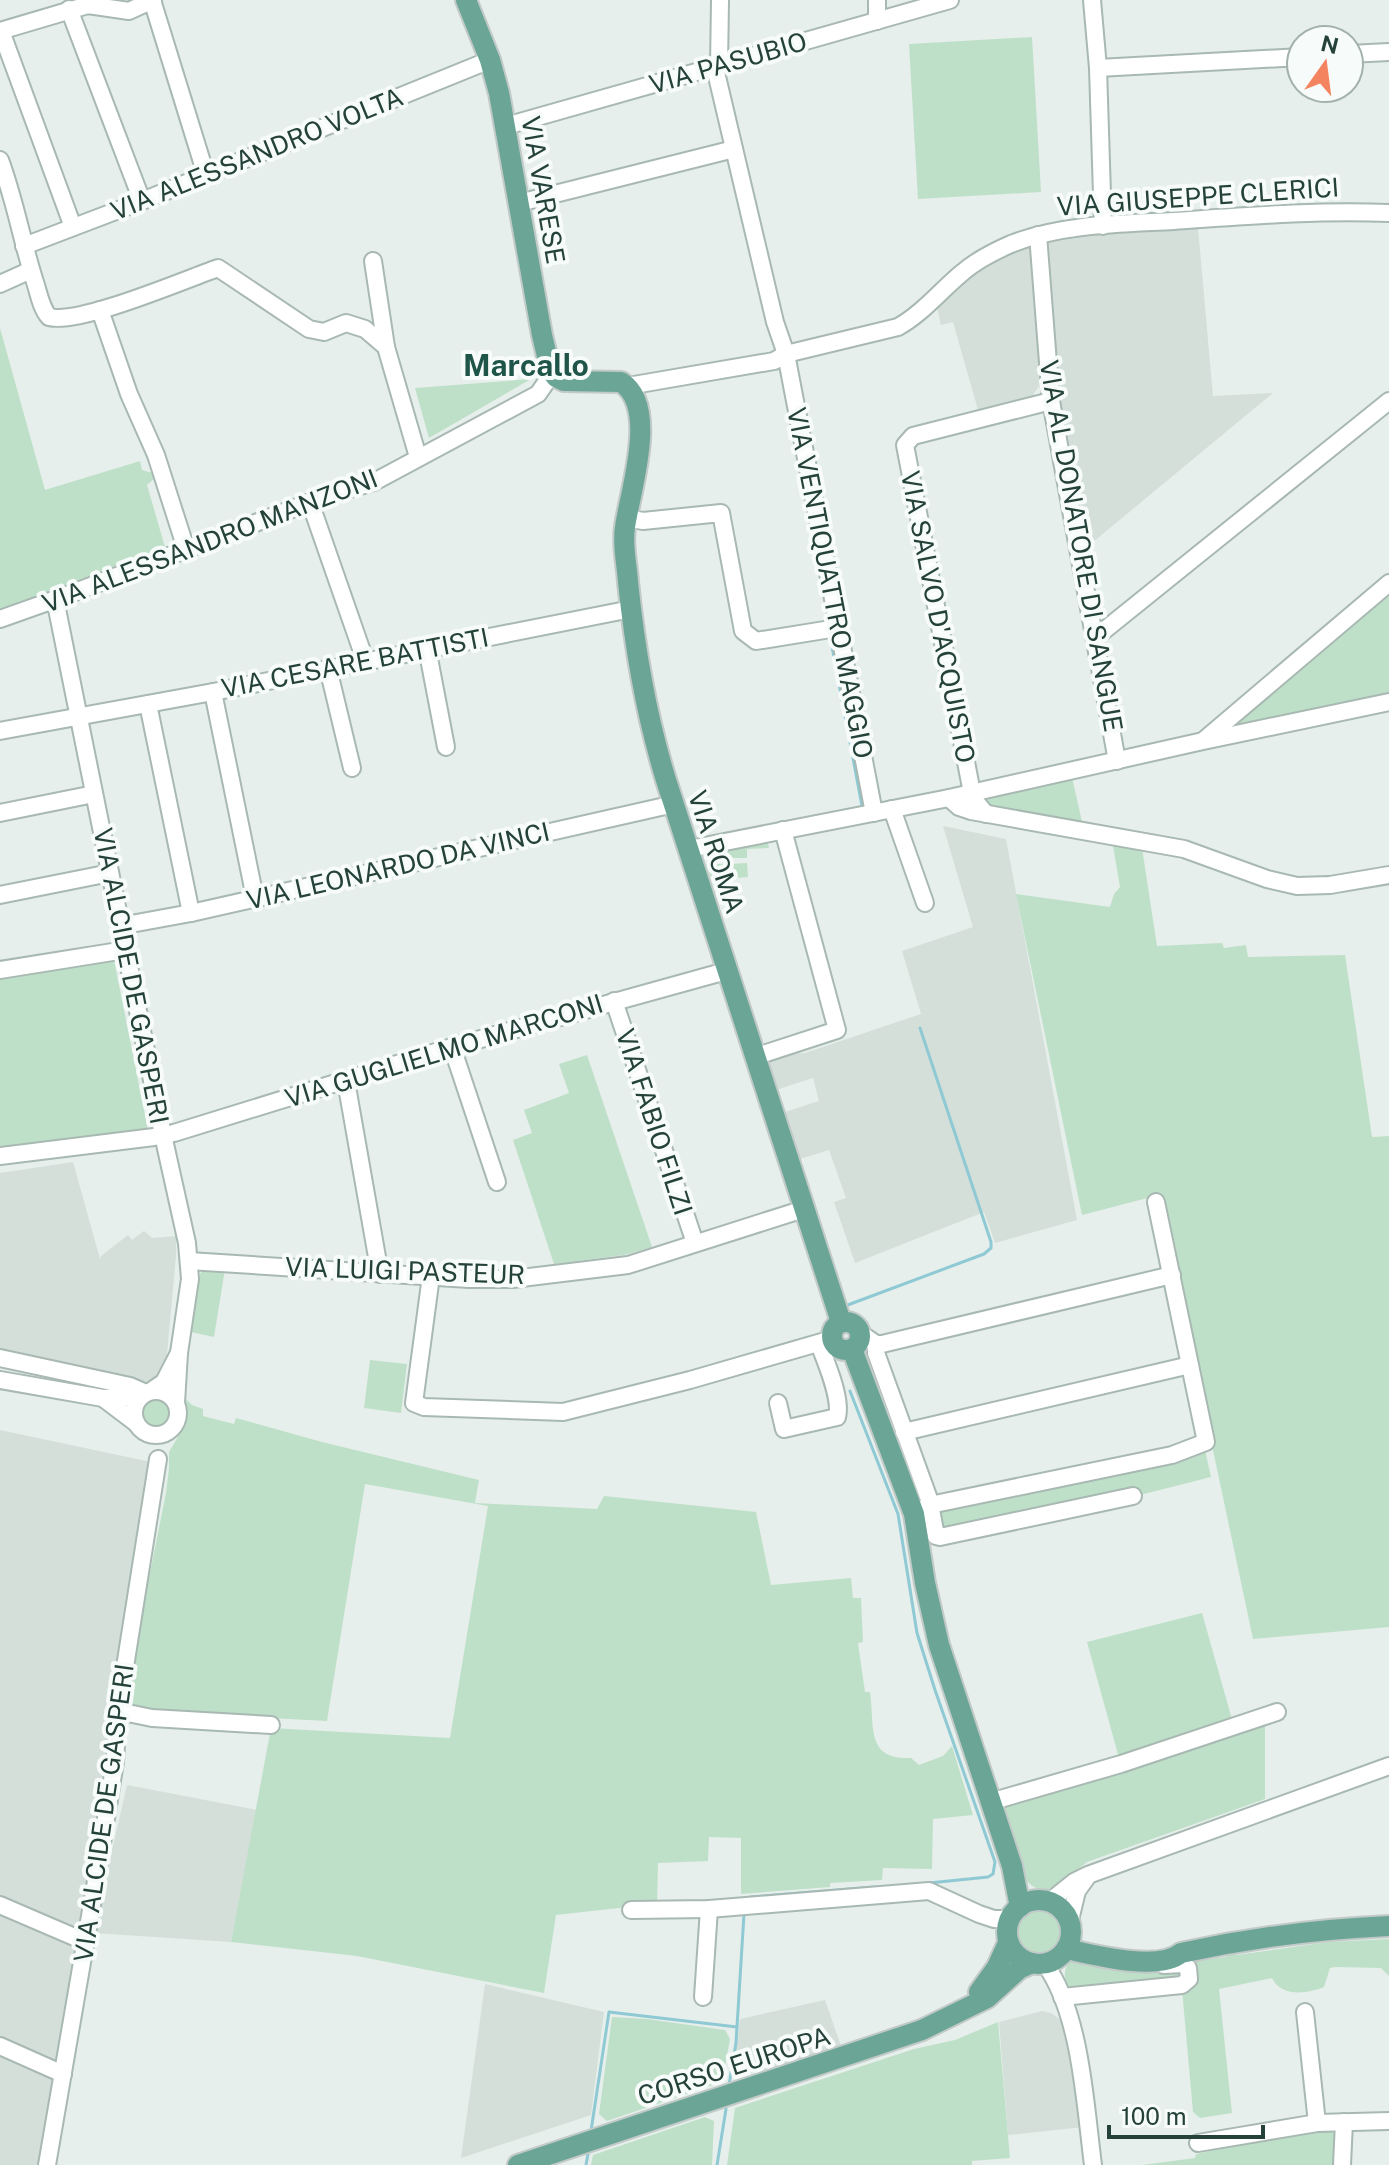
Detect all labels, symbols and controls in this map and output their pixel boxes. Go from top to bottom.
north arrow [1285,24,1365,104]
street label: VIA PASUBIO [646,25,810,100]
text: N [1318,30,1341,59]
street label: VIA ALESSANDRO VOLTA [106,81,407,226]
street label: VIA VARESE [515,114,572,266]
street label: VIA GIUSEPPE CLERICI [1056,171,1340,222]
district label: Marcallo [463,347,589,383]
street label: VIA AL DONATORE DI SANGUE [1034,358,1129,734]
street label: VIA VENTIQUATTRO MAGGIO [781,405,880,761]
street label: VIA ALESSANDRO MANZONI [38,462,382,619]
street label: VIA SALVO D'ACQUISTO [895,468,982,766]
street label: VIA CESARE BATTISTI [219,621,491,704]
street label: VIA ROMA [682,786,751,917]
street label: VIA LEONARDO DA VINCI [243,816,552,915]
street label: VIA ALCIDE DE GASPERI [88,825,175,1127]
street label: VIA GUGLIELMO MARCONI [281,987,607,1114]
street label: VIA FABIO FILZI [610,1025,699,1219]
street label: VIA LUIGI PASTEUR [285,1251,525,1290]
street label: VIA ALCIDE DE GASPERI [67,1662,140,1964]
street label: CORSO EUROPA [634,2020,834,2111]
scale bar [1109,2089,1263,2139]
text: 100 m [1121,2102,1187,2130]

